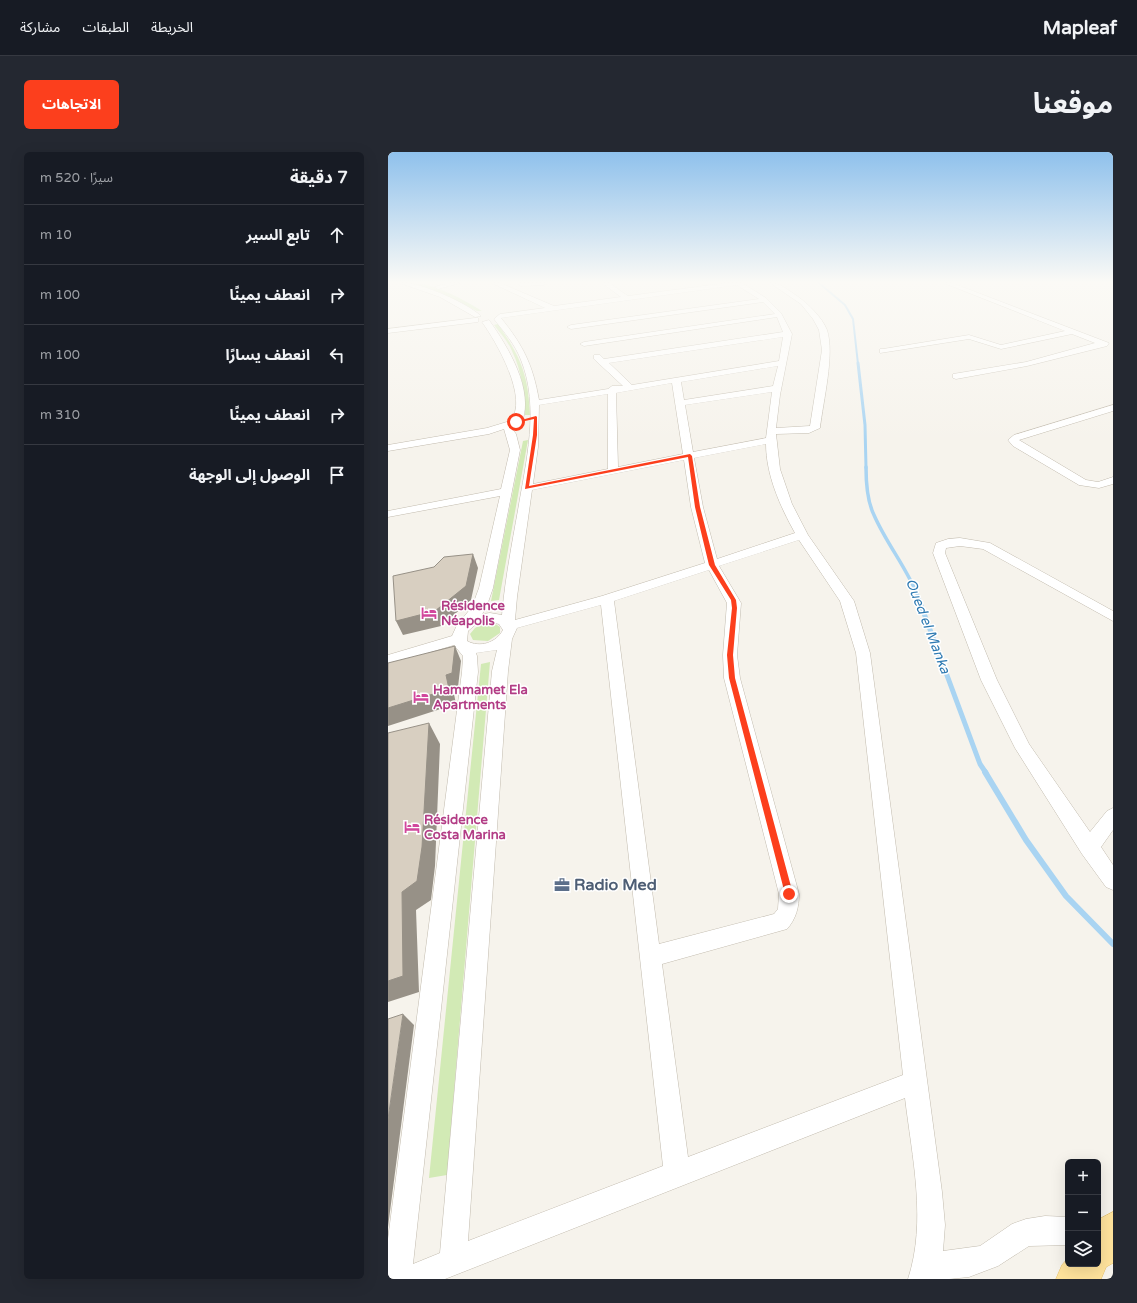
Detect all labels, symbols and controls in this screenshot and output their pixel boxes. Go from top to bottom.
text: Mapleaf [1043,17,1117,39]
text: مشاركة [20,19,60,36]
text: الطبقات [82,19,129,36]
text: الخريطة [151,19,193,36]
button: الاتجاهات [24,80,119,129]
text: موقعنا [1033,87,1113,121]
text: 7 دقيقة [290,167,348,188]
text: سيرًا · 520 m [40,170,113,186]
icon: ahead [326,224,348,246]
text: تابع السير [246,226,310,244]
text: 10 m [40,227,72,243]
icon: right [326,284,348,306]
text: انعطف يمينًا [229,286,310,304]
text: 100 m [40,287,80,303]
icon: left [326,344,348,366]
text: انعطف يسارًا [226,346,310,364]
text: 100 m [40,347,80,363]
icon: right [326,404,348,426]
text: انعطف يمينًا [229,406,310,424]
text: 310 m [40,407,80,423]
route start [507,413,525,431]
icon: arrive [326,464,348,486]
text: الوصول إلى الوجهة [189,466,310,484]
water label: Oued el Manka [902,576,954,677]
place label: Résidence Néapolis [441,598,505,629]
hotel icon: Résidence Néapolis [420,604,438,622]
place label: Hammamet Ela Apartments [433,682,528,713]
hotel icon: Hammamet Ela Apartments [412,688,430,706]
place label: Résidence Costa Marina [424,812,506,843]
hotel icon: Résidence Costa Marina [403,818,421,836]
place label: Radio Med [574,875,657,895]
office icon: Radio Med [553,876,571,894]
route end [780,885,798,903]
map controls [1065,1159,1101,1267]
button: + [1065,1159,1101,1195]
button: − [1065,1195,1101,1231]
button: layers [1065,1231,1101,1267]

